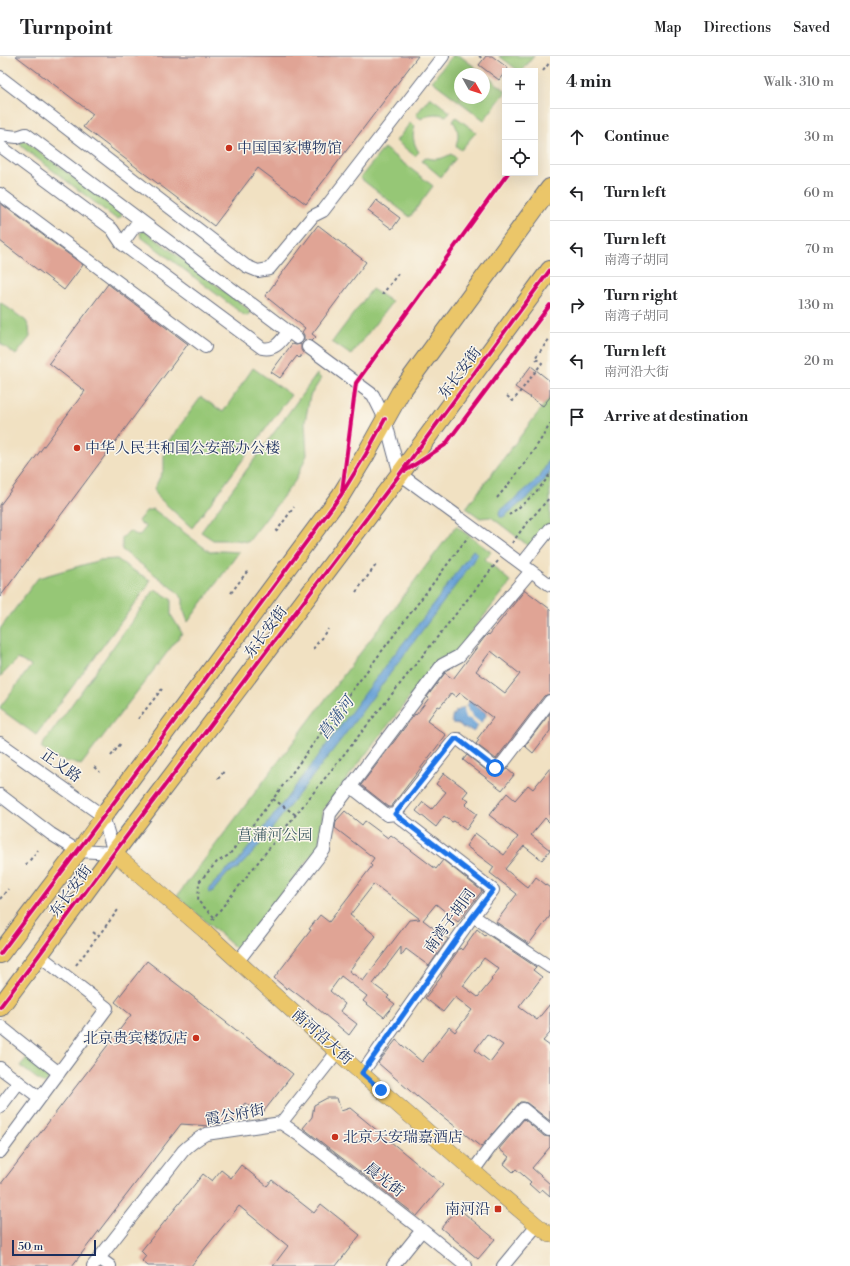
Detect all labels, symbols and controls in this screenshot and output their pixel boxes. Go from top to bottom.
text: Turnpoint [20,16,113,40]
text: Map [654,19,682,37]
text: Directions [704,19,771,37]
text: Saved [793,19,830,37]
north arrow [454,68,490,104]
map controls [502,68,538,176]
button: + [502,68,538,104]
text: 4 min [566,71,611,93]
text: Walk · 310 m [764,74,834,90]
button: − [502,104,538,140]
icon: ahead [566,126,588,148]
text: Continue [604,127,669,146]
text: 30 m [804,129,834,145]
place label: 中国国家博物馆 [237,139,342,158]
button: locate [502,140,538,176]
marker: 中国国家博物馆 [224,143,234,153]
icon: left [566,182,588,204]
text: Turn left [604,183,666,202]
text: 60 m [803,185,834,201]
text: Turn left [604,230,666,249]
icon: left [566,238,588,260]
text: 70 m [805,241,834,257]
text: 南湾子胡同 [604,252,669,268]
text: Turn right [604,286,678,305]
icon: right [566,294,588,316]
text: 130 m [799,297,834,313]
text: 南湾子胡同 [604,308,669,324]
text: Turn left [604,342,666,361]
street label: 东长安街 [434,343,486,403]
icon: left [566,350,588,372]
text: 20 m [804,353,834,369]
text: 南河沿大街 [604,364,669,380]
icon: arrive [566,406,588,428]
text: Arrive at destination [604,407,748,426]
place label: 中华人民共和国公安部办公楼 [85,439,280,458]
marker: 中华人民共和国公安部办公楼 [72,443,82,453]
street label: 东长安街 [240,602,292,662]
water label: 菖蒲河 [314,690,360,743]
street label: 正义路 [37,745,85,787]
route start [486,759,504,777]
park label: 菖蒲河公园 [237,826,313,845]
street label: 东长安街 [46,861,96,921]
street label: 南湾子胡同 [420,885,480,957]
street label: 南河沿大街 [288,1005,356,1069]
place label: 北京贵宾楼饭店 [83,1029,188,1048]
marker: 北京贵宾楼饭店 [191,1033,201,1043]
route end [372,1081,390,1099]
street label: 霞公府街 [204,1100,266,1130]
place label: 北京天安瑞嘉酒店 [343,1128,463,1147]
marker: 北京天安瑞嘉酒店 [330,1132,340,1142]
street label: 晨光街 [360,1159,408,1201]
place label: 南河沿 [445,1200,490,1219]
marker: 南河沿 [493,1204,503,1214]
scale bar [12,1238,96,1257]
text: 50 m [18,1240,43,1254]

